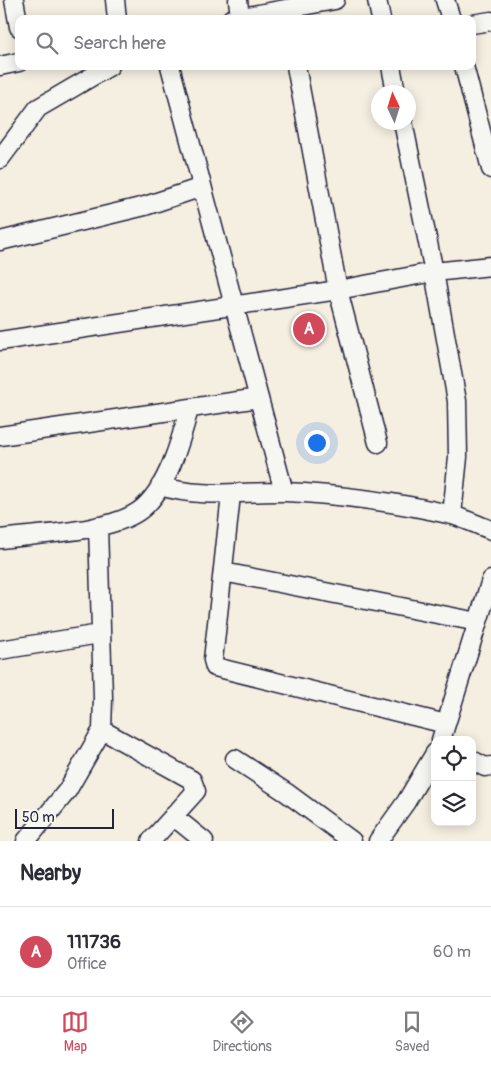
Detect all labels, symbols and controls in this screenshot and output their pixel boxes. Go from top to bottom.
search box [15,15,476,70]
icon: search [33,29,61,57]
text: Search here [73,31,166,55]
north arrow [371,85,416,130]
pin: A [293,310,325,348]
your location [304,430,330,456]
map controls [431,736,476,826]
button: locate [431,736,476,781]
button: layers [431,781,476,826]
scale bar [15,806,114,829]
text: 50 m [22,809,55,826]
text: Nearby [20,860,81,887]
text: 111736 [67,930,121,954]
text: A [31,942,41,962]
text: 60 m [433,942,471,962]
text: Office [67,954,107,974]
tab: Map [61,1008,89,1055]
tab: Directions [212,1008,272,1055]
tab: Saved [395,1008,430,1055]

